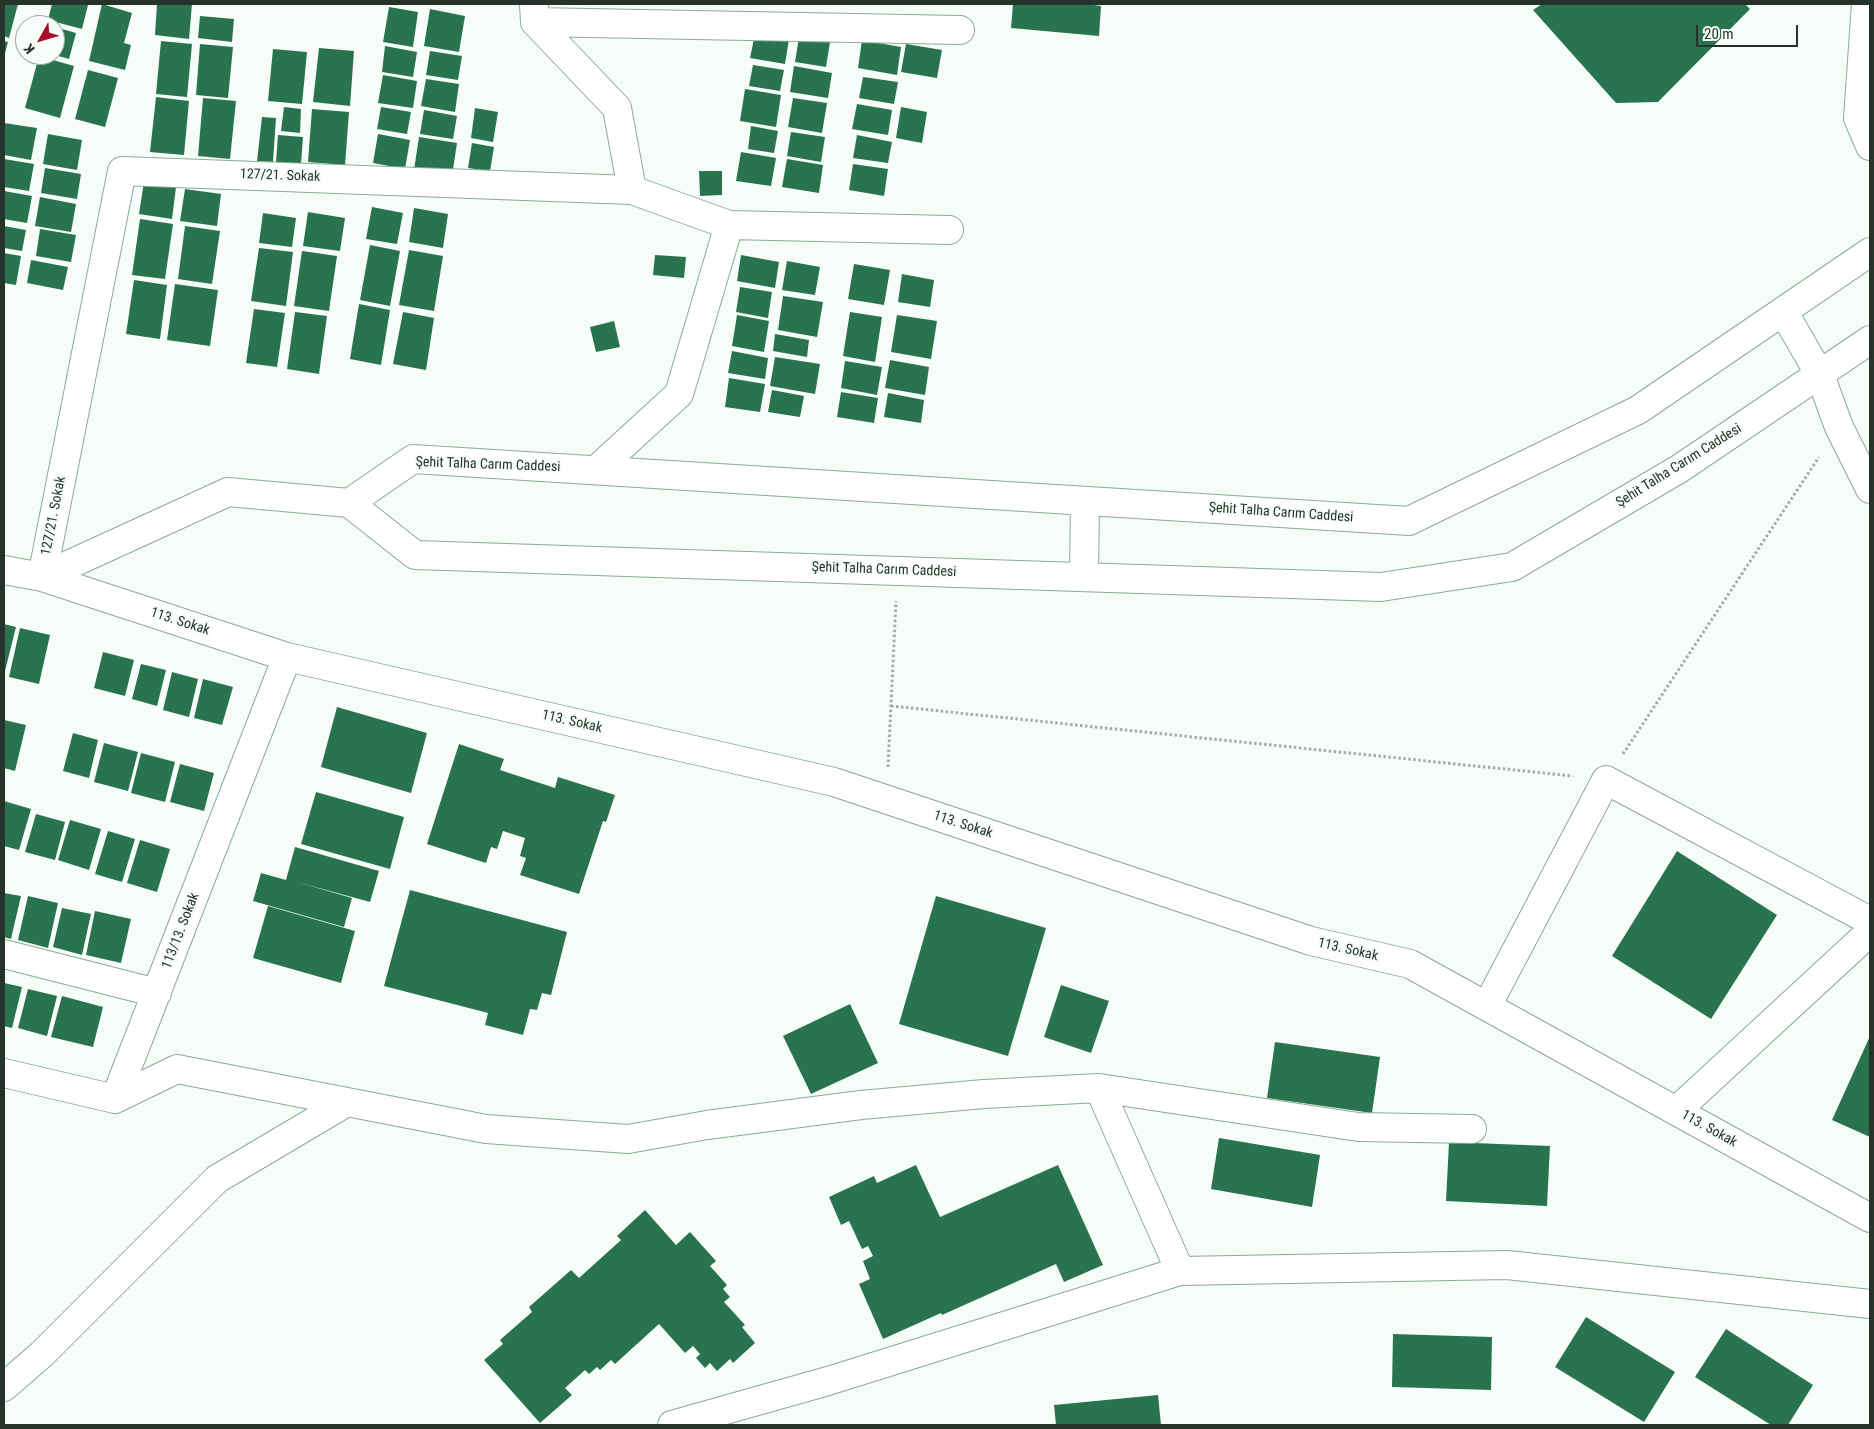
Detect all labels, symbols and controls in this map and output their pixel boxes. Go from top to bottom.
north arrow [15,15,65,65]
scale bar [1699,15,1802,47]
text: 20 m [1704,25,1734,43]
text: K [20,41,38,57]
street label: 127/21. Sokak [240,166,320,186]
street label: Şehit Talha Carım Caddesi [1613,420,1745,512]
street label: Şehit Talha Carım Caddesi [415,454,561,476]
street label: 127/21. Sokak [38,475,70,557]
street label: Şehit Talha Carım Caddesi [1208,500,1354,526]
street label: Şehit Talha Carım Caddesi [811,559,957,581]
street label: 113. Sokak [148,605,212,639]
street label: 113. Sokak [540,707,604,737]
street label: 113. Sokak [931,808,995,842]
street label: 113/13. Sokak [159,891,203,971]
street label: 113. Sokak [1316,935,1380,965]
street label: 113. Sokak [1678,1107,1740,1151]

